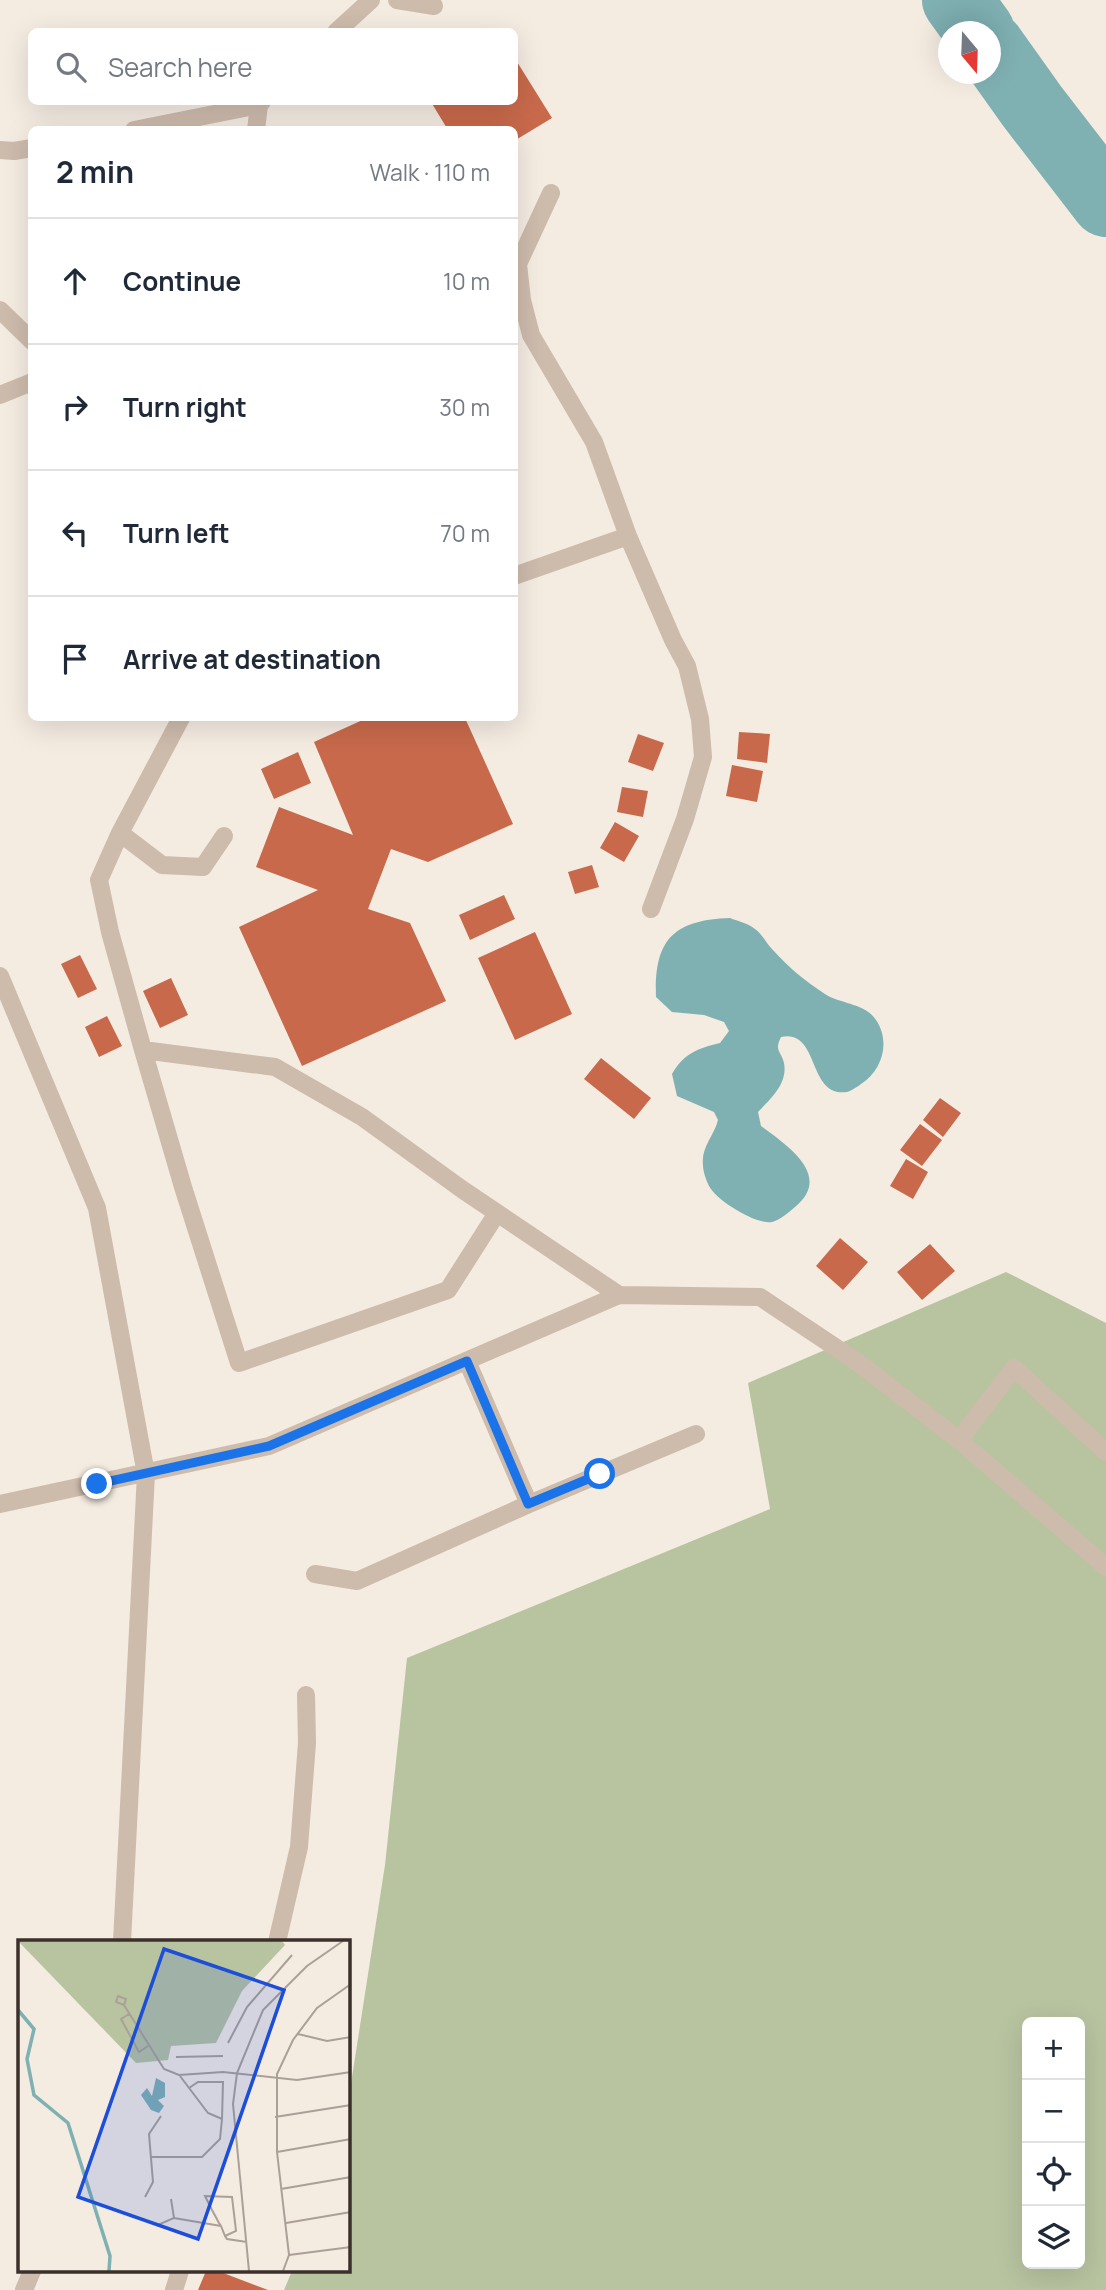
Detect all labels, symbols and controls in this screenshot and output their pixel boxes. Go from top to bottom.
north arrow [938,21,1001,84]
search box [28,28,518,105]
icon: search [52,48,90,86]
text: Search here [108,49,253,85]
text: 2 min [56,151,134,192]
text: Walk · 110 m [369,156,490,188]
icon: ahead [56,262,94,300]
text: Continue [123,263,241,299]
text: 10 m [443,265,490,297]
icon: right [56,388,94,426]
text: Turn right [123,389,247,425]
text: 30 m [439,391,490,423]
icon: left [56,514,94,552]
text: Turn left [123,515,230,551]
text: 70 m [440,517,490,549]
icon: arrive [56,640,94,678]
text: Arrive at destination [123,641,381,677]
route start [584,1458,615,1489]
route end [81,1468,112,1499]
inset map [18,1940,350,2272]
map controls [1022,2017,1085,2269]
button: + [1022,2017,1085,2080]
button: − [1022,2080,1085,2143]
button: locate [1022,2143,1085,2206]
button: layers [1022,2206,1085,2269]

